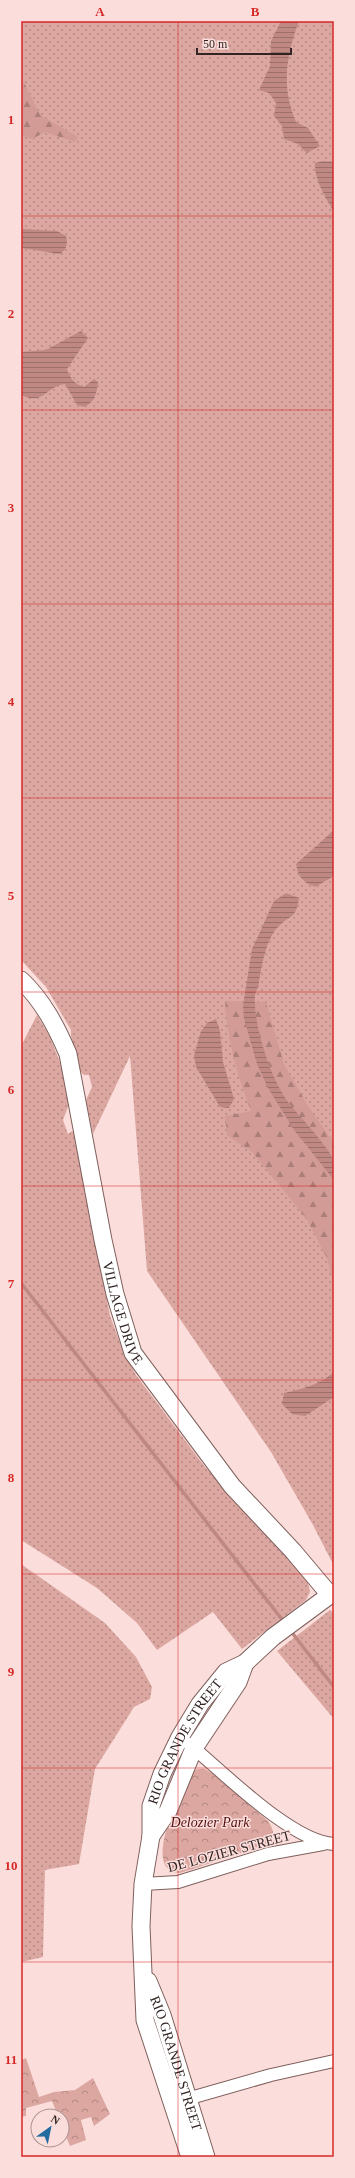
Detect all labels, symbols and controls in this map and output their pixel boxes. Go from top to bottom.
text: A [95,4,105,19]
text: B [251,4,260,19]
scale bar [197,30,291,56]
text: 50 m [203,37,228,51]
text: 1 [8,112,14,127]
text: 2 [8,306,14,321]
text: 3 [8,500,15,515]
text: 4 [8,694,15,709]
text: 5 [8,888,15,903]
text: 6 [8,1082,15,1097]
street label: VILLAGE DRIVE [100,1260,146,1367]
text: 7 [8,1276,15,1291]
text: 8 [8,1470,15,1485]
text: 9 [8,1664,15,1679]
street label: RIO GRANDE STREET [145,1676,225,1806]
park label: Delozier Park [170,1815,250,1830]
street label: DE LOZIER STREET [166,1828,293,1875]
text: 10 [5,1858,18,1873]
street label: RIO GRANDE STREET [147,1994,205,2133]
text: 11 [5,2052,17,2067]
north arrow [30,2108,70,2148]
text: N [49,2112,62,2127]

